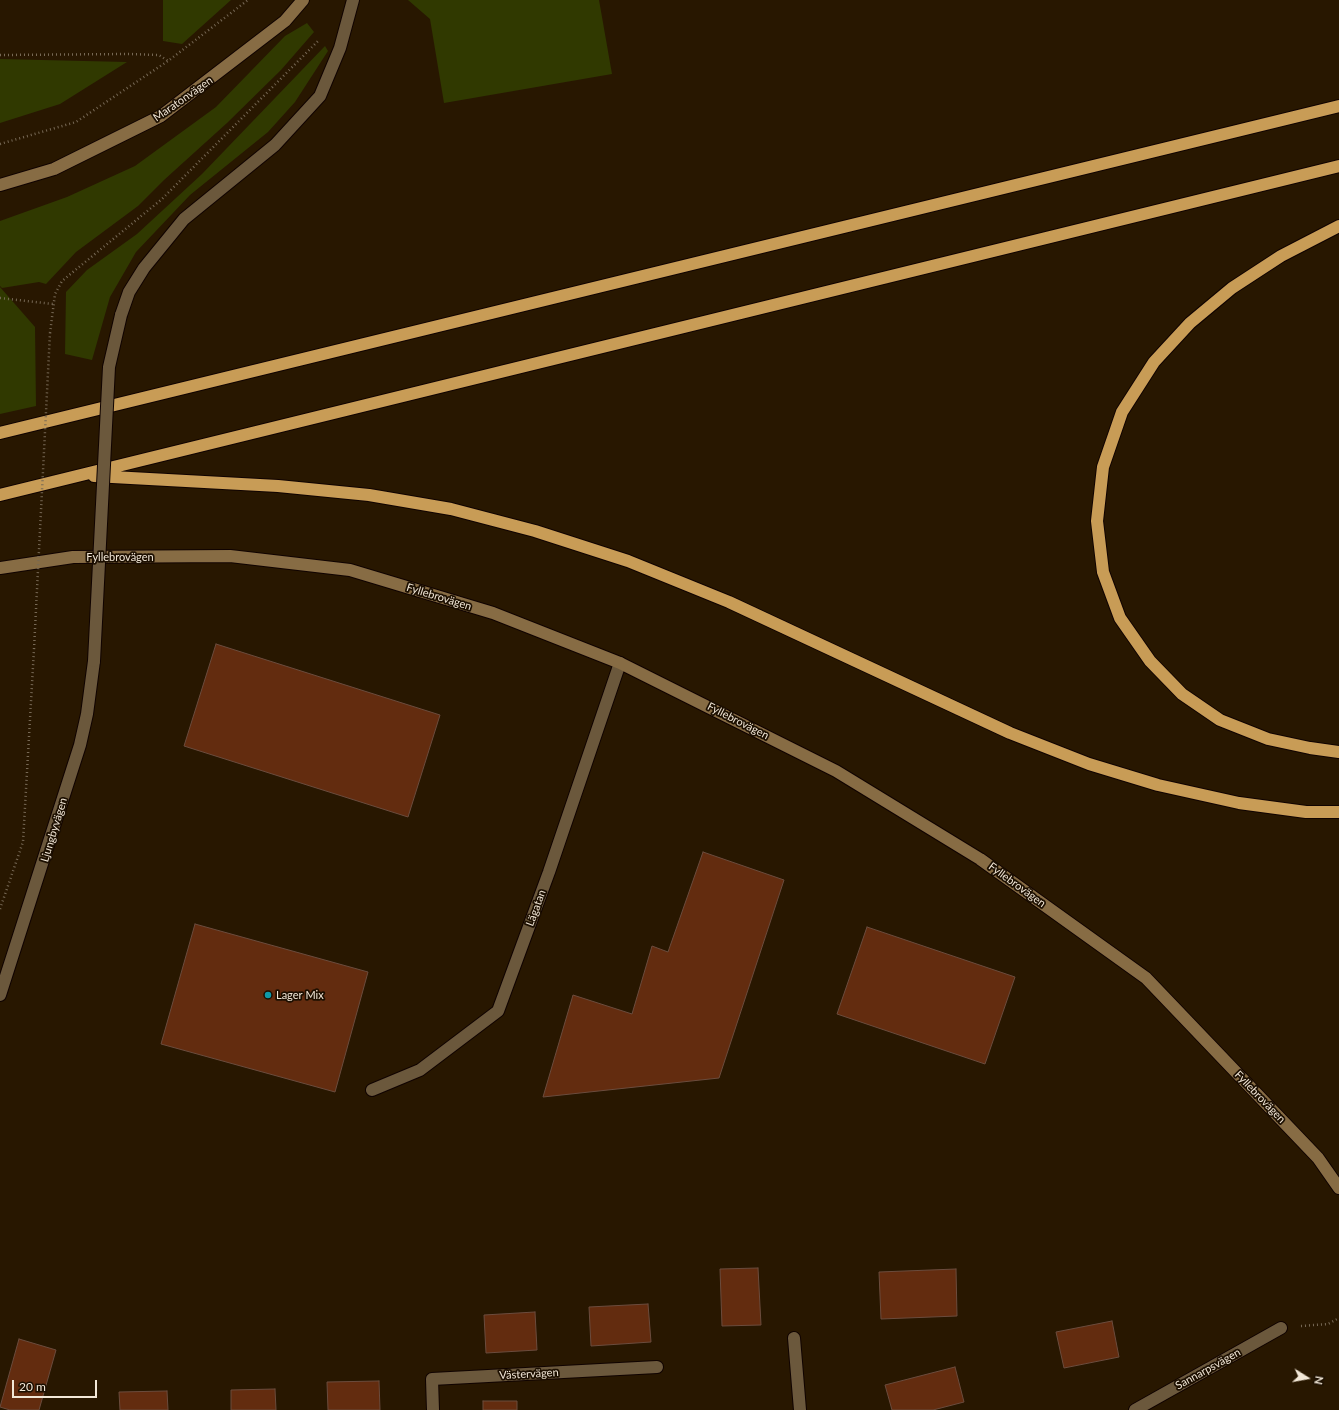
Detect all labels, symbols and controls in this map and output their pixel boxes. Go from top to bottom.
street label: Maratonvägen [151,74,215,124]
street label: Fyllebrovägen [86,550,154,564]
street label: Fyllebrovägen [405,581,473,613]
street label: Fyllebrovägen [705,700,771,742]
street label: Ljungbyvägen [38,796,70,864]
street label: Fyllebrovägen [986,860,1048,910]
street label: Lägatan [523,888,549,928]
place label: Lager Mix [276,988,324,1002]
marker: Lager Mix [263,990,273,1000]
street label: Fyllebrovägen [1232,1068,1288,1126]
street label: Sannarpsvägen [1173,1346,1243,1392]
north arrow [1287,1358,1327,1398]
street label: Västervägen [499,1366,559,1382]
scale bar [14,1372,99,1398]
text: N [1312,1375,1326,1386]
text: 20 m [19,1379,46,1394]

